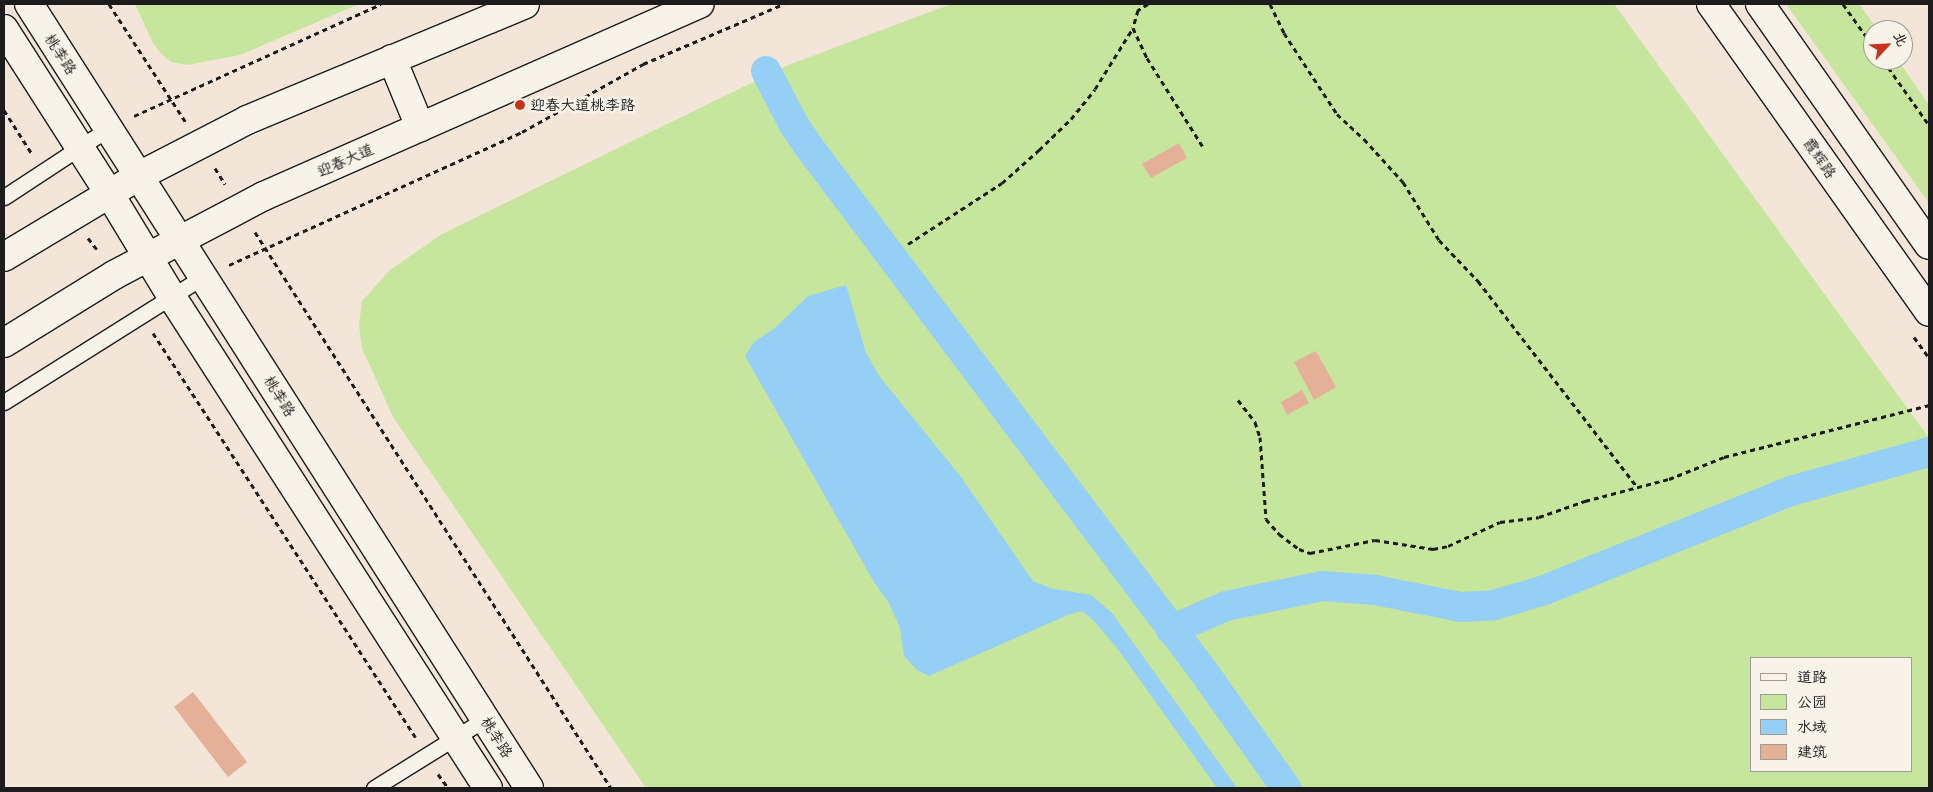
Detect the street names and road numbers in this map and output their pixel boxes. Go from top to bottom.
street label: 桃李路 [41,30,81,78]
street label: 霞辉路 [1800,134,1840,182]
street label: 迎春大道 [314,140,376,180]
street label: 桃李路 [260,372,300,420]
street label: 桃李路 [477,713,517,761]

